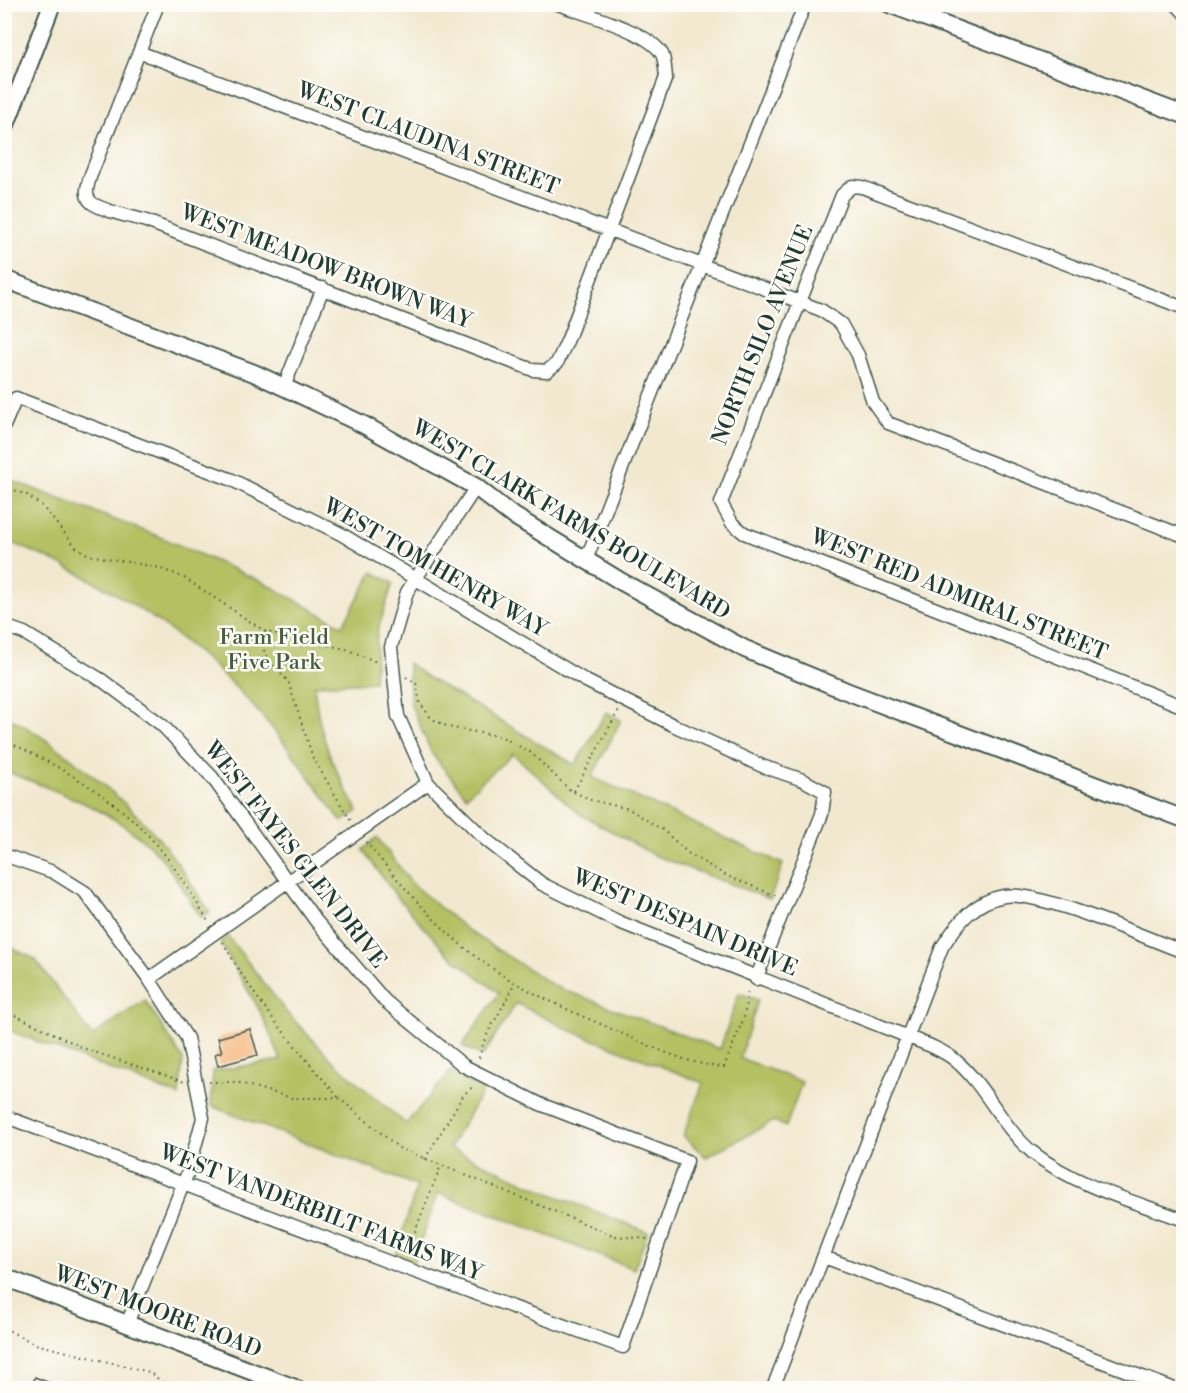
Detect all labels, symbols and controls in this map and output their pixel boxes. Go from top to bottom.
street label: WEST CLAUDINA STREET [292,76,563,202]
street label: WEST MEADOW BROWN WAY [176,199,477,336]
street label: NORTH SILO AVENUE [707,221,819,449]
street label: WEST CLARK FARMS BOULEVARD [406,414,735,626]
street label: WEST TOM HENRY WAY [317,492,553,644]
street label: WEST RED ADMIRAL STREET [806,523,1111,667]
park label: Farm Field Five Park [219,624,329,676]
street label: WEST FAYES GLEN DRIVE [197,735,392,974]
street label: WEST DESPAIN DRIVE [568,863,802,983]
street label: WEST VANDERBILT FARMS WAY [155,1138,488,1288]
street label: WEST MOORE ROAD [50,1260,265,1364]

